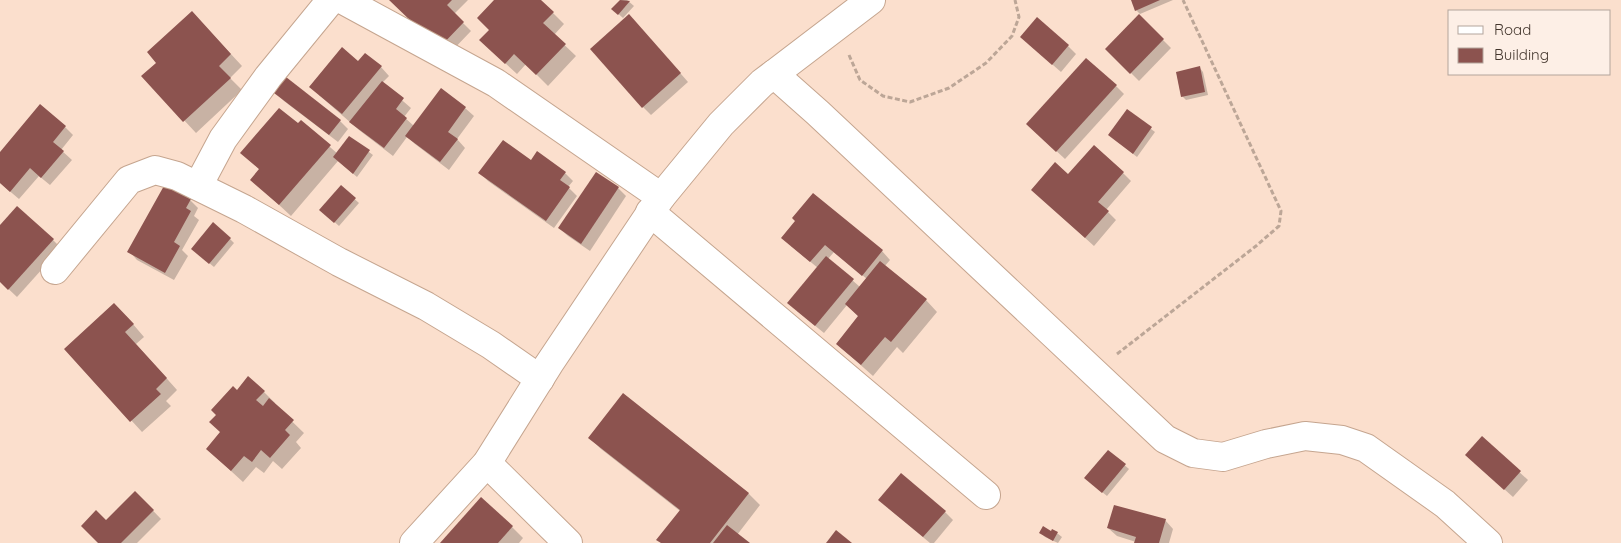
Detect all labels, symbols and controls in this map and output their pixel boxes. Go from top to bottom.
legend [1448,10,1611,75]
text: Road [1494,20,1531,39]
text: Building [1494,45,1549,64]

